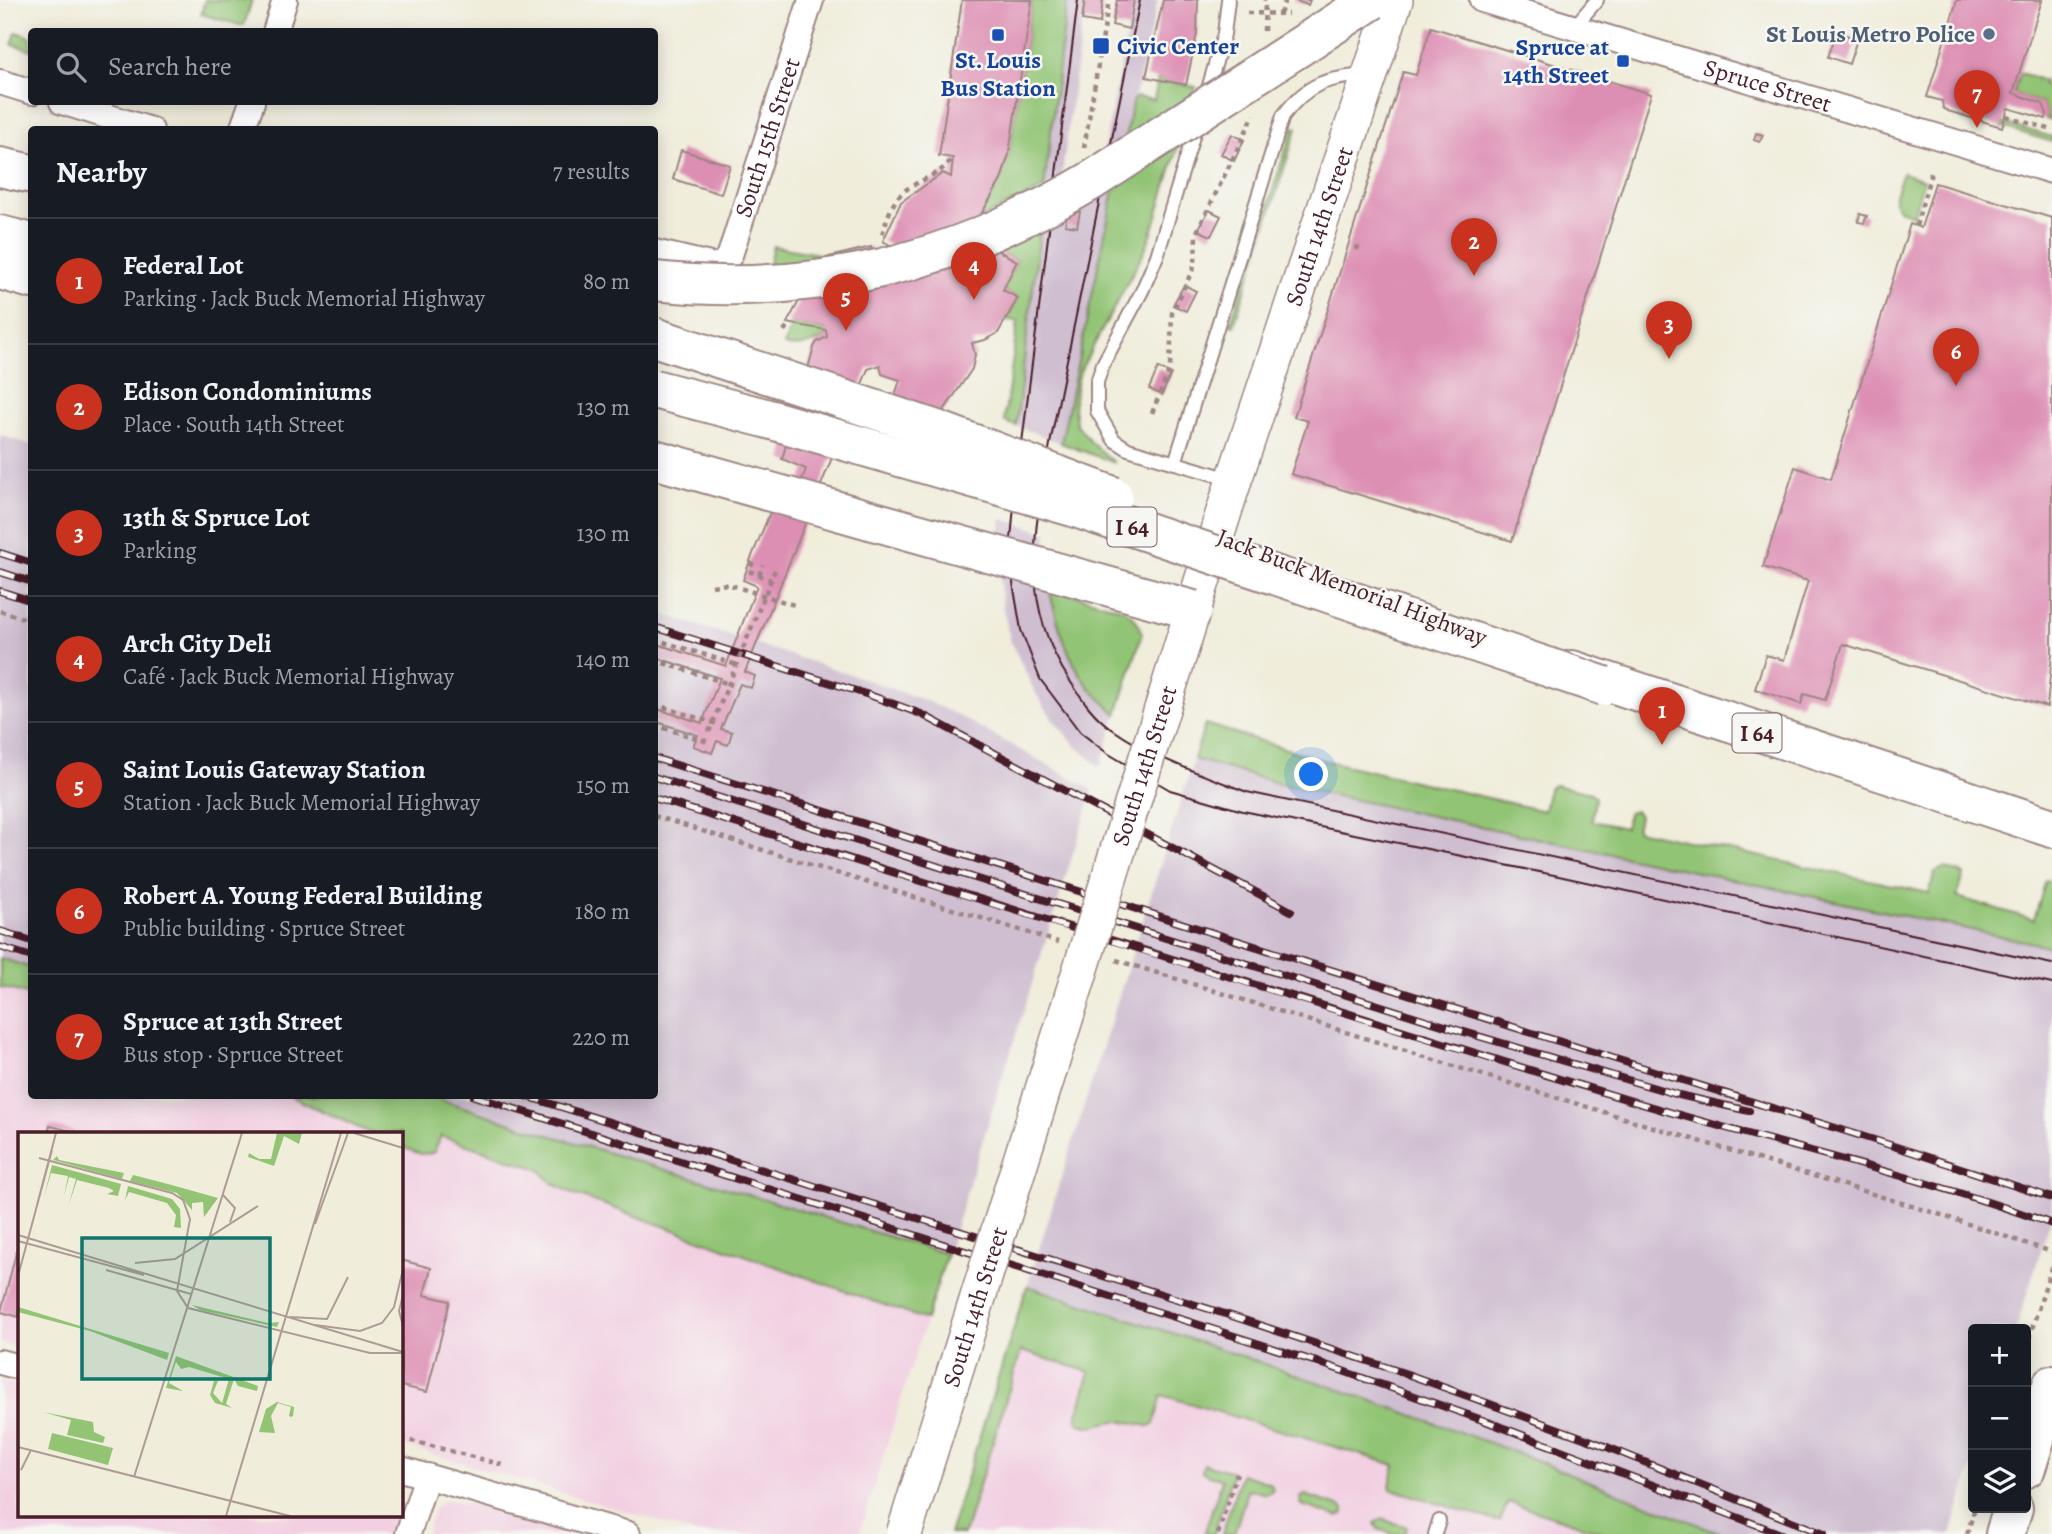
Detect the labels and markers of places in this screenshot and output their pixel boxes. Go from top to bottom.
place label: St Louis Metro Police [1766,18,1975,50]
marker: St Louis Metro Police [1981,26,1997,42]
marker: St. Louis Bus Station [990,27,1006,43]
place label: Civic Center [1117,30,1239,62]
place label: Spruce at 14th Street [1503,31,1609,91]
marker: Civic Center [1091,36,1111,56]
place label: St. Louis Bus Station [940,44,1056,104]
marker: Spruce at 14th Street [1615,53,1631,69]
pin: 7 [1954,70,2000,128]
pin: 2 [1451,218,1497,276]
pin: 4 [951,242,997,300]
pin: 5 [823,273,869,331]
pin: 3 [1646,301,1692,359]
pin: 6 [1933,328,1979,386]
pin: 1 [1639,687,1685,745]

